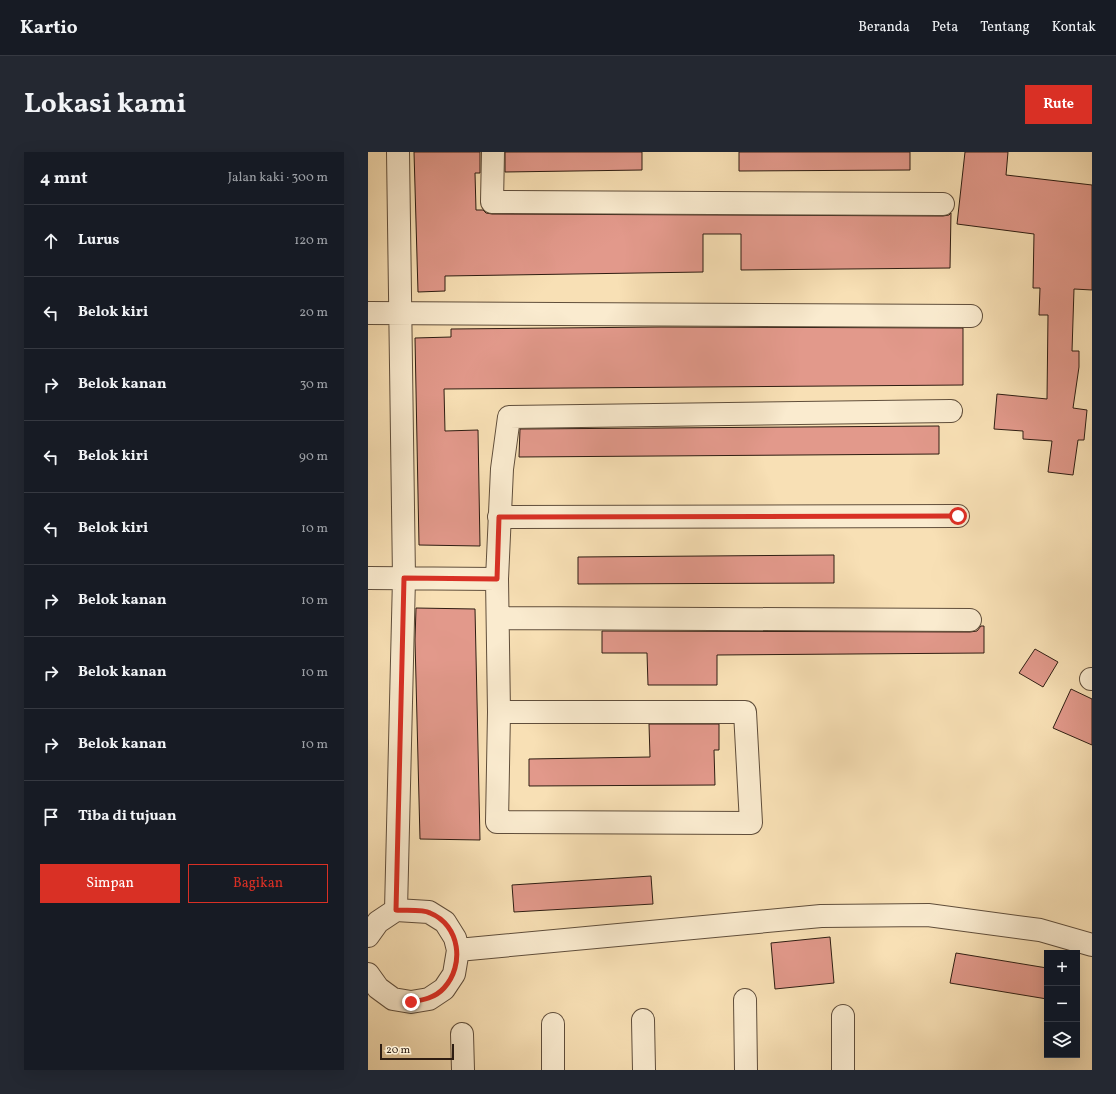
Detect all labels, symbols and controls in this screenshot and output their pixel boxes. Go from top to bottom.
text: Kartio [20,15,78,41]
text: Beranda [858,18,910,37]
text: Peta [932,18,958,37]
text: Tentang [980,18,1030,37]
text: Kontak [1052,18,1096,37]
text: Lokasi kami [24,85,186,124]
button: Rute [1025,85,1092,124]
text: 4 mnt [40,167,88,190]
text: Jalan kaki · 300 m [228,169,328,187]
icon: ahead [40,230,62,252]
text: Lurus [78,230,119,251]
text: 120 m [294,232,328,250]
icon: left [40,302,62,324]
text: Belok kiri [78,302,148,323]
text: 20 m [299,304,328,322]
icon: right [40,374,62,396]
text: Belok kanan [78,374,167,395]
text: 30 m [300,376,328,394]
icon: left [40,446,62,468]
text: Belok kiri [78,446,148,467]
text: 90 m [299,448,328,466]
route start [949,507,967,525]
icon: left [40,518,62,540]
text: Belok kiri [78,518,148,539]
text: 10 m [301,520,328,538]
icon: right [40,590,62,612]
text: Belok kanan [78,590,167,611]
text: 10 m [301,592,328,610]
icon: right [40,662,62,684]
text: Belok kanan [78,662,167,683]
text: 10 m [301,664,328,682]
icon: right [40,734,62,756]
text: Belok kanan [78,734,167,755]
text: 10 m [301,736,328,754]
icon: arrive [40,806,62,828]
text: Tiba di tujuan [78,806,177,827]
button: Simpan [40,864,180,903]
button: Bagikan [188,864,328,903]
map controls [1044,950,1080,1058]
button: + [1044,950,1080,986]
button: − [1044,986,1080,1022]
route end [402,993,420,1011]
button: layers [1044,1022,1080,1058]
scale bar [380,1042,454,1061]
text: 20 m [386,1043,410,1058]

